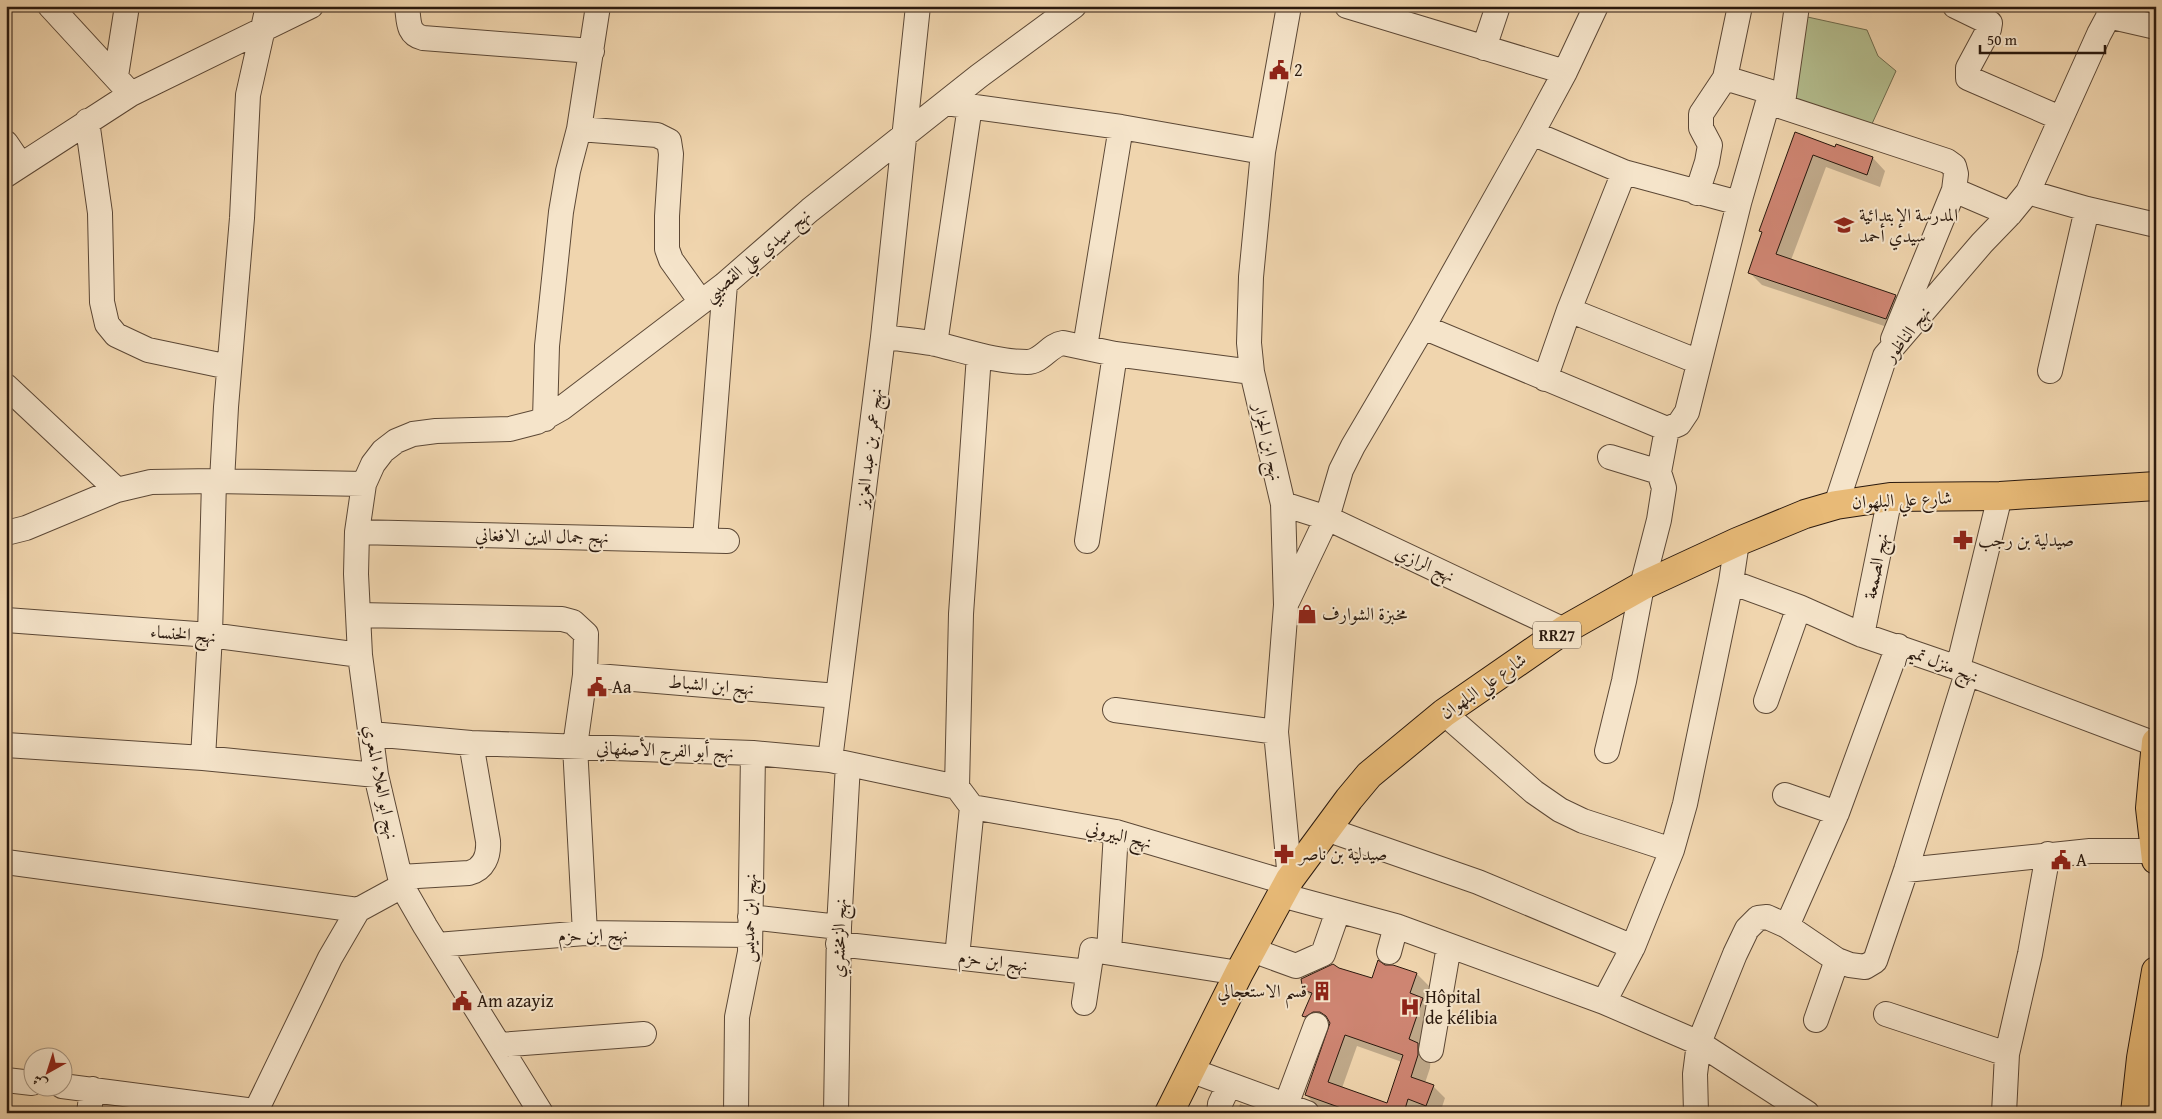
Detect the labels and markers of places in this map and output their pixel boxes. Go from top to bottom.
place label: 2 [1294,56,1303,83]
public building icon: 2 [1268,59,1290,81]
place label: المدرسة الإبتدائية سيدي أحمد [1859,201,1958,251]
school or university icon: المدرسة الإبتدائية سيدي أحمد [1833,214,1855,236]
place label: صيدلية بن رجب [1978,526,2074,553]
pharmacy icon: صيدلية بن رجب [1952,529,1974,551]
place label: مخبزة الشوارف [1322,600,1407,627]
shop icon: مخبزة الشوارف [1296,603,1318,625]
place label: Aa [612,673,632,700]
public building icon: Aa [586,676,608,698]
place label: صيدلية بن ناصر [1297,840,1387,867]
pharmacy icon: صيدلية بن ناصر [1273,843,1295,865]
place label: A [2076,846,2087,873]
public building icon: A [2050,849,2072,871]
place label: قسم الاستعجالي [1217,977,1307,1009]
building icon: قسم الاستعجالي [1311,980,1333,1002]
place label: Hôpital de kélibia [1425,983,1498,1031]
place label: Am azayiz [477,987,553,1014]
public building icon: Am azayiz [451,990,473,1012]
hospital icon: Hôpital de kélibia [1399,996,1421,1018]

